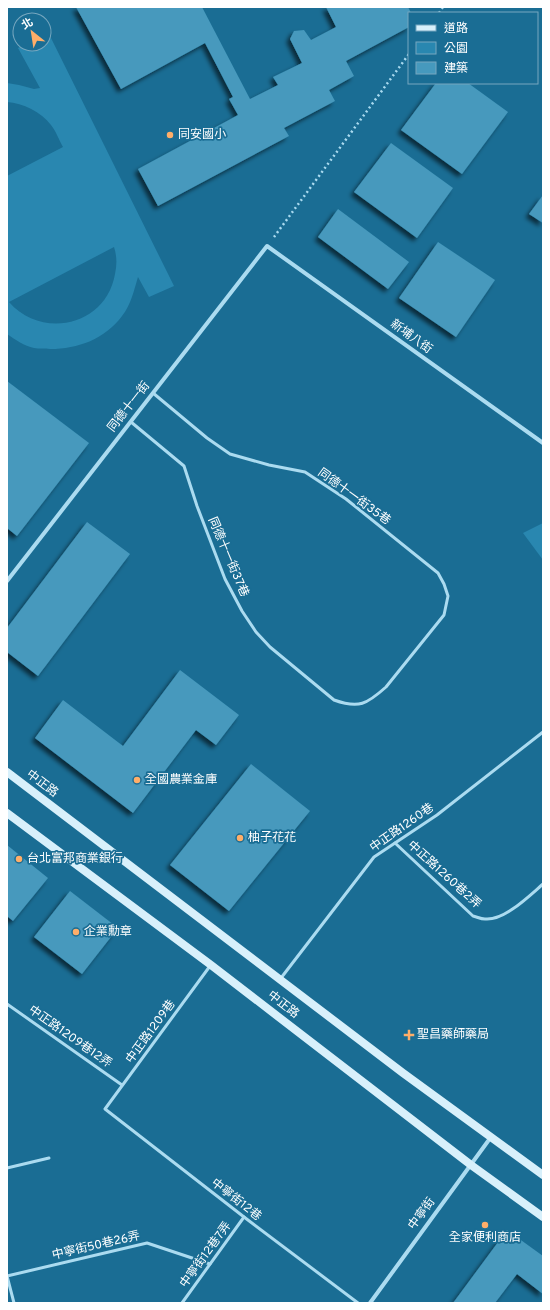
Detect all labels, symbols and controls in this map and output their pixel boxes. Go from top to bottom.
north arrow [12,12,52,52]
legend [408,12,538,84]
text: 北 [19,15,36,33]
text: 道路 [444,21,468,37]
text: 公園 [444,41,468,57]
text: 建築 [444,61,468,77]
place label: 同安國小 [178,127,226,143]
marker: 同安國小 [165,130,175,140]
street label: 新埔八街 [387,316,435,358]
street label: 同德十一街 [104,378,154,436]
street label: 同德十一街35巷 [314,465,394,529]
street label: 同德十一街37巷 [204,515,252,599]
street label: 中正路 [23,767,61,801]
place label: 全國農業金庫 [145,772,217,788]
marker: 全國農業金庫 [132,775,142,785]
street label: 中正路1260巷 [367,800,437,856]
place label: 柚子花花 [248,830,296,846]
marker: 柚子花花 [235,833,245,843]
street label: 中正路1260巷2弄 [404,838,484,912]
place label: 台北富邦商業銀行 [27,851,123,867]
marker: 台北富邦商業銀行 [14,854,24,864]
place label: 企業勳章 [84,924,132,940]
marker: 企業勳章 [71,927,81,937]
street label: 中正路 [264,988,302,1022]
street label: 中正路1209巷 [123,997,179,1067]
street label: 中正路1209巷12弄 [25,1002,115,1072]
place label: 聖昌藥師藥局 [417,1027,489,1043]
marker: 聖昌藥師藥局 [404,1030,414,1040]
street label: 中寧街12巷 [208,1175,264,1225]
street label: 中寧街 [405,1195,439,1233]
street label: 中寧街12巷7弄 [177,1219,235,1291]
marker: 全家便利商店 [480,1220,490,1230]
street label: 中寧街50巷26弄 [51,1228,141,1264]
place label: 全家便利商店 [449,1230,521,1246]

